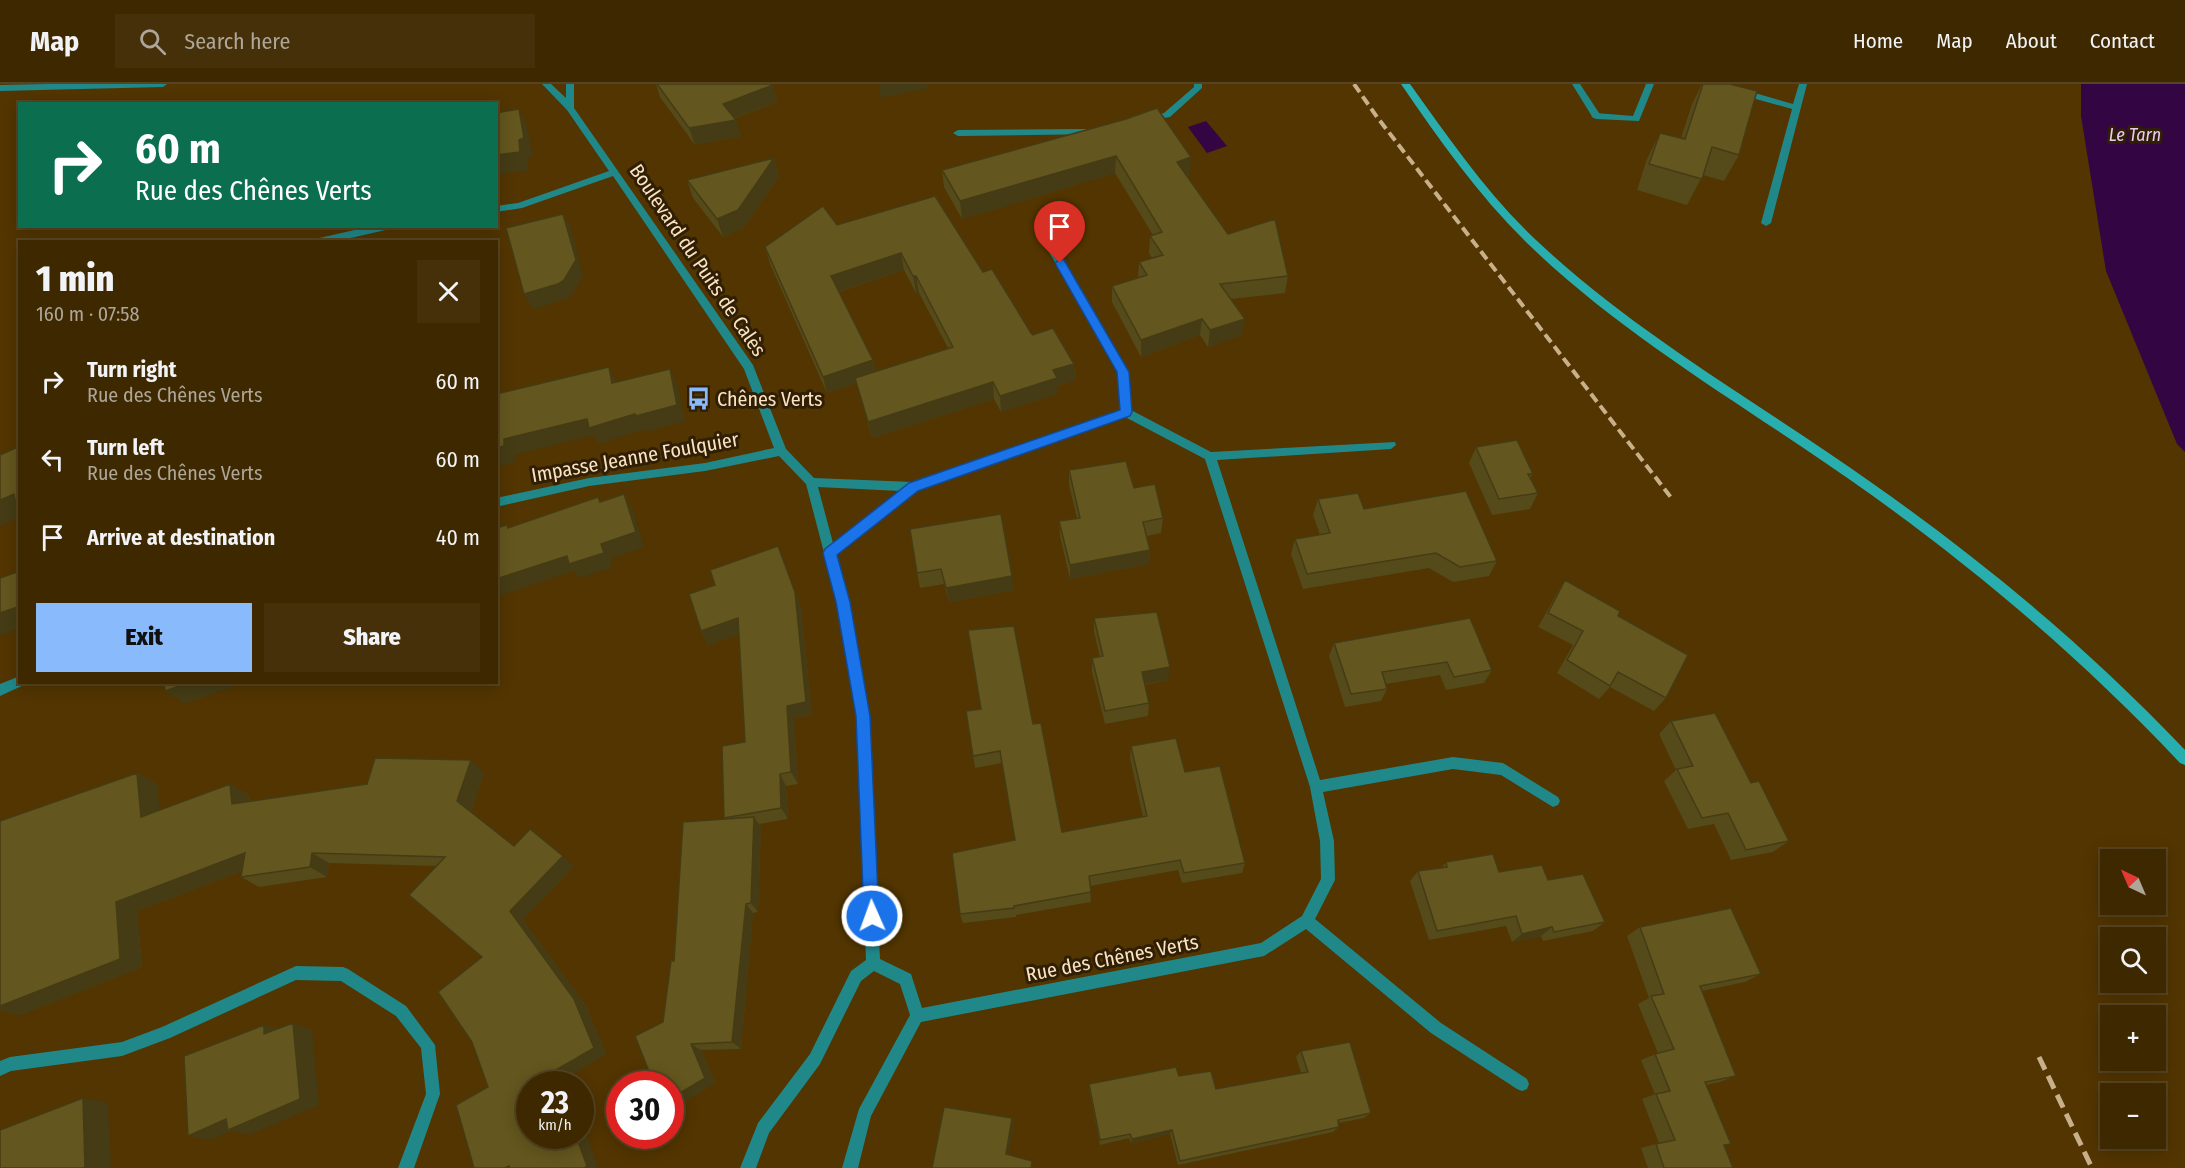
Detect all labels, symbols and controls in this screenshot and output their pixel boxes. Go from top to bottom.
search box [115,14,535,68]
text: Map [30,25,79,58]
icon: search [136,25,169,58]
text: Search here [184,28,290,55]
text: Home [1853,28,1903,54]
text: Map [1936,28,1973,54]
text: About [2006,28,2057,54]
text: Contact [2090,28,2155,54]
text: 60 m [135,124,221,174]
water label: Le Tarn [2109,124,2161,146]
icon: right [36,126,114,204]
street label: Boulevard du Puits de Calès [625,159,771,361]
text: Rue des Chênes Verts [135,175,372,207]
pin [1034,201,1085,263]
icon: arrive [1043,210,1076,243]
text: 1 min [36,257,114,301]
button: close [417,260,480,323]
text: 160 m · 07:58 [36,302,140,326]
text: Turn right [87,356,176,383]
icon: right [36,365,69,398]
text: 60 m [436,368,480,395]
text: Rue des Chênes Verts [87,383,262,407]
bus stop icon: Chênes Verts [686,386,712,412]
place label: Chênes Verts [717,387,823,411]
street label: Impasse Jeanne Foulquier [529,427,741,487]
text: Turn left [87,434,165,461]
icon: left [36,443,69,476]
text: 60 m [436,446,480,473]
text: Rue des Chênes Verts [87,461,262,485]
icon: arrive [36,521,69,554]
text: Arrive at destination [87,524,275,551]
text: 40 m [436,524,480,551]
button: Exit [36,603,252,672]
button: Share [264,603,480,672]
north arrow [2100,849,2166,915]
map controls [2100,849,2166,1149]
position arrow [840,884,904,948]
button: search [2100,927,2166,993]
street label: Rue des Chênes Verts [1024,929,1200,987]
button: + [2100,1005,2166,1071]
speed limit sign: 30 [606,1071,684,1149]
button: − [2100,1083,2166,1149]
text: 23 [541,1085,569,1121]
text: km/h [538,1116,572,1134]

